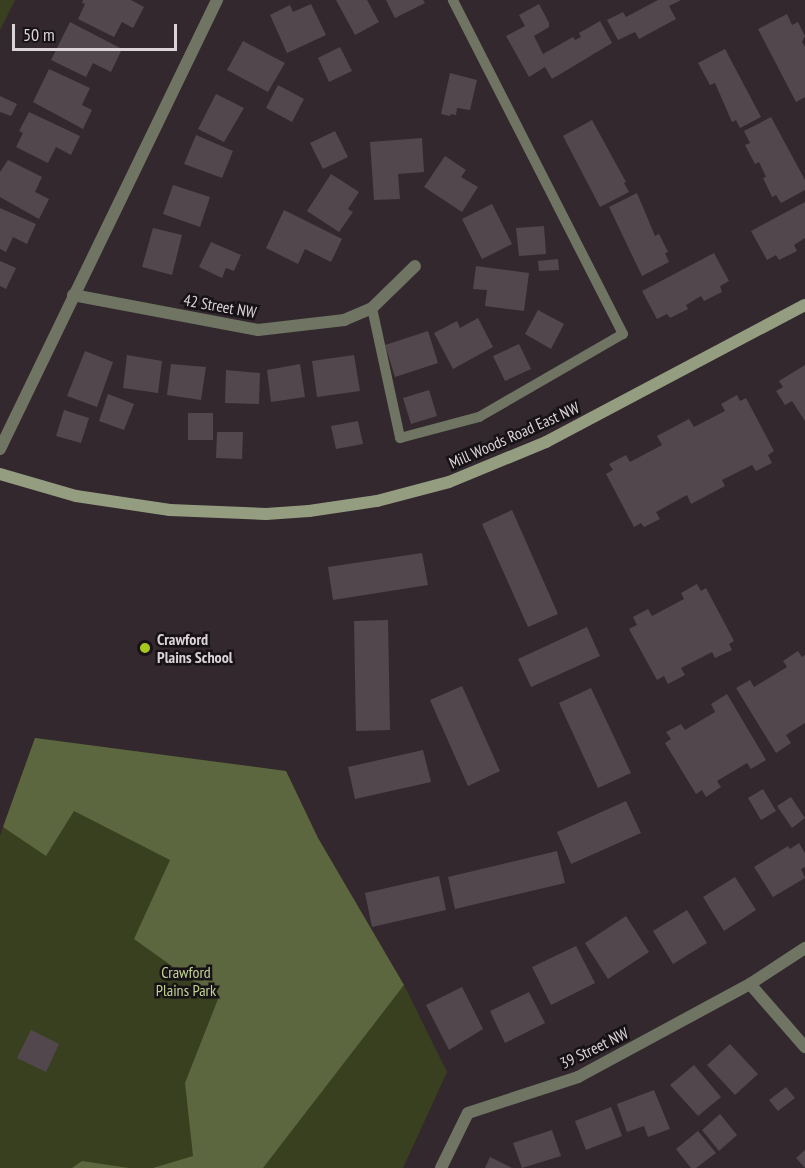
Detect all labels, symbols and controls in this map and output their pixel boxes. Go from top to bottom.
scale bar [15,12,180,50]
text: 50 m [23,23,55,46]
street label: 42 Street NW [182,290,258,322]
street label: Mill Woods Road East NW [446,398,582,472]
place label: Crawford Plains School [157,629,233,667]
marker: Crawford Plains School [138,641,152,655]
park label: Crawford Plains Park [156,962,216,1000]
street label: 39 Street NW [557,1023,631,1073]

